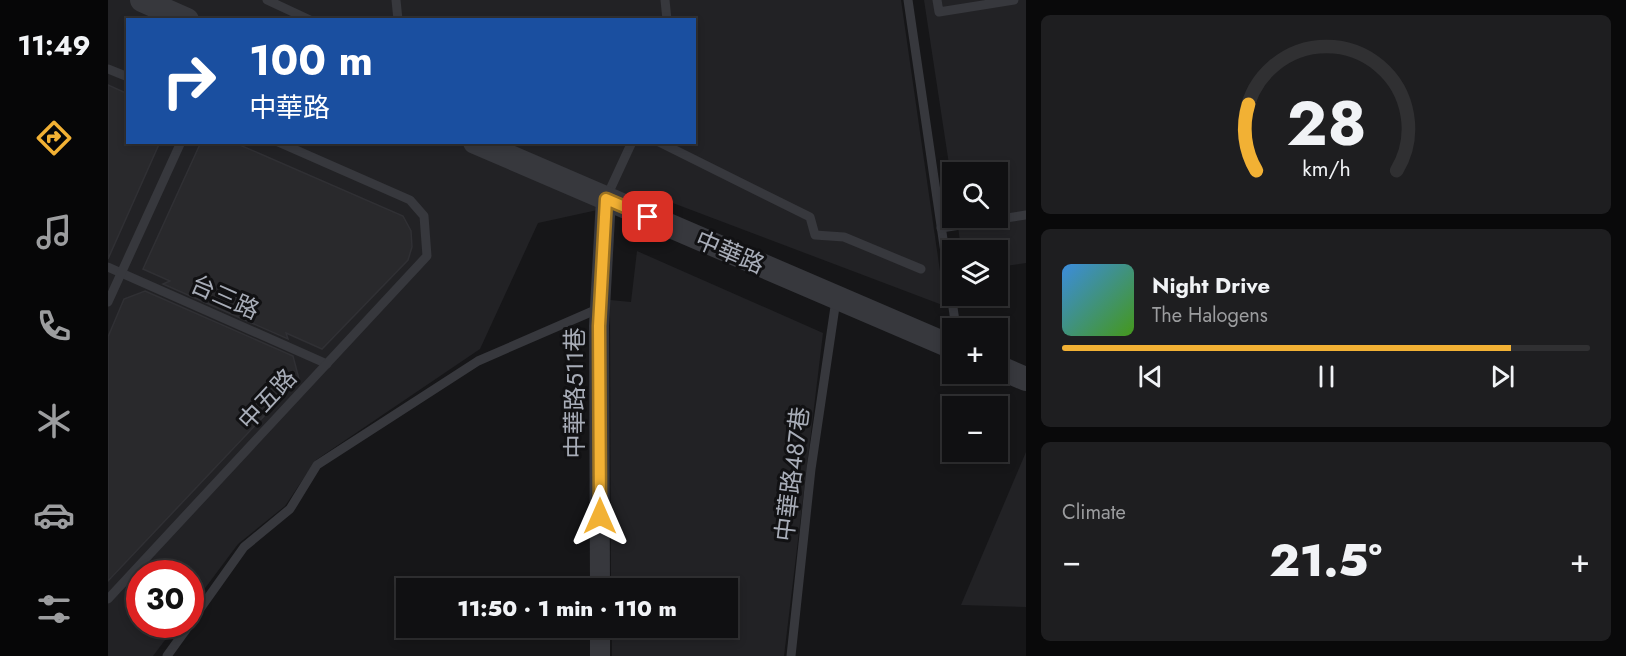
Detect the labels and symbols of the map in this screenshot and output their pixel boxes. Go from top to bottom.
pin [622,191,673,242]
street label: 中華路 [690,222,770,282]
street label: 台三路 [185,266,265,328]
street label: 中華路511巷 [557,327,592,459]
street label: 中五路 [230,361,304,437]
street label: 中華路487巷 [766,405,818,543]
position arrow [568,484,632,548]
speed limit sign: 30 [126,560,204,638]

